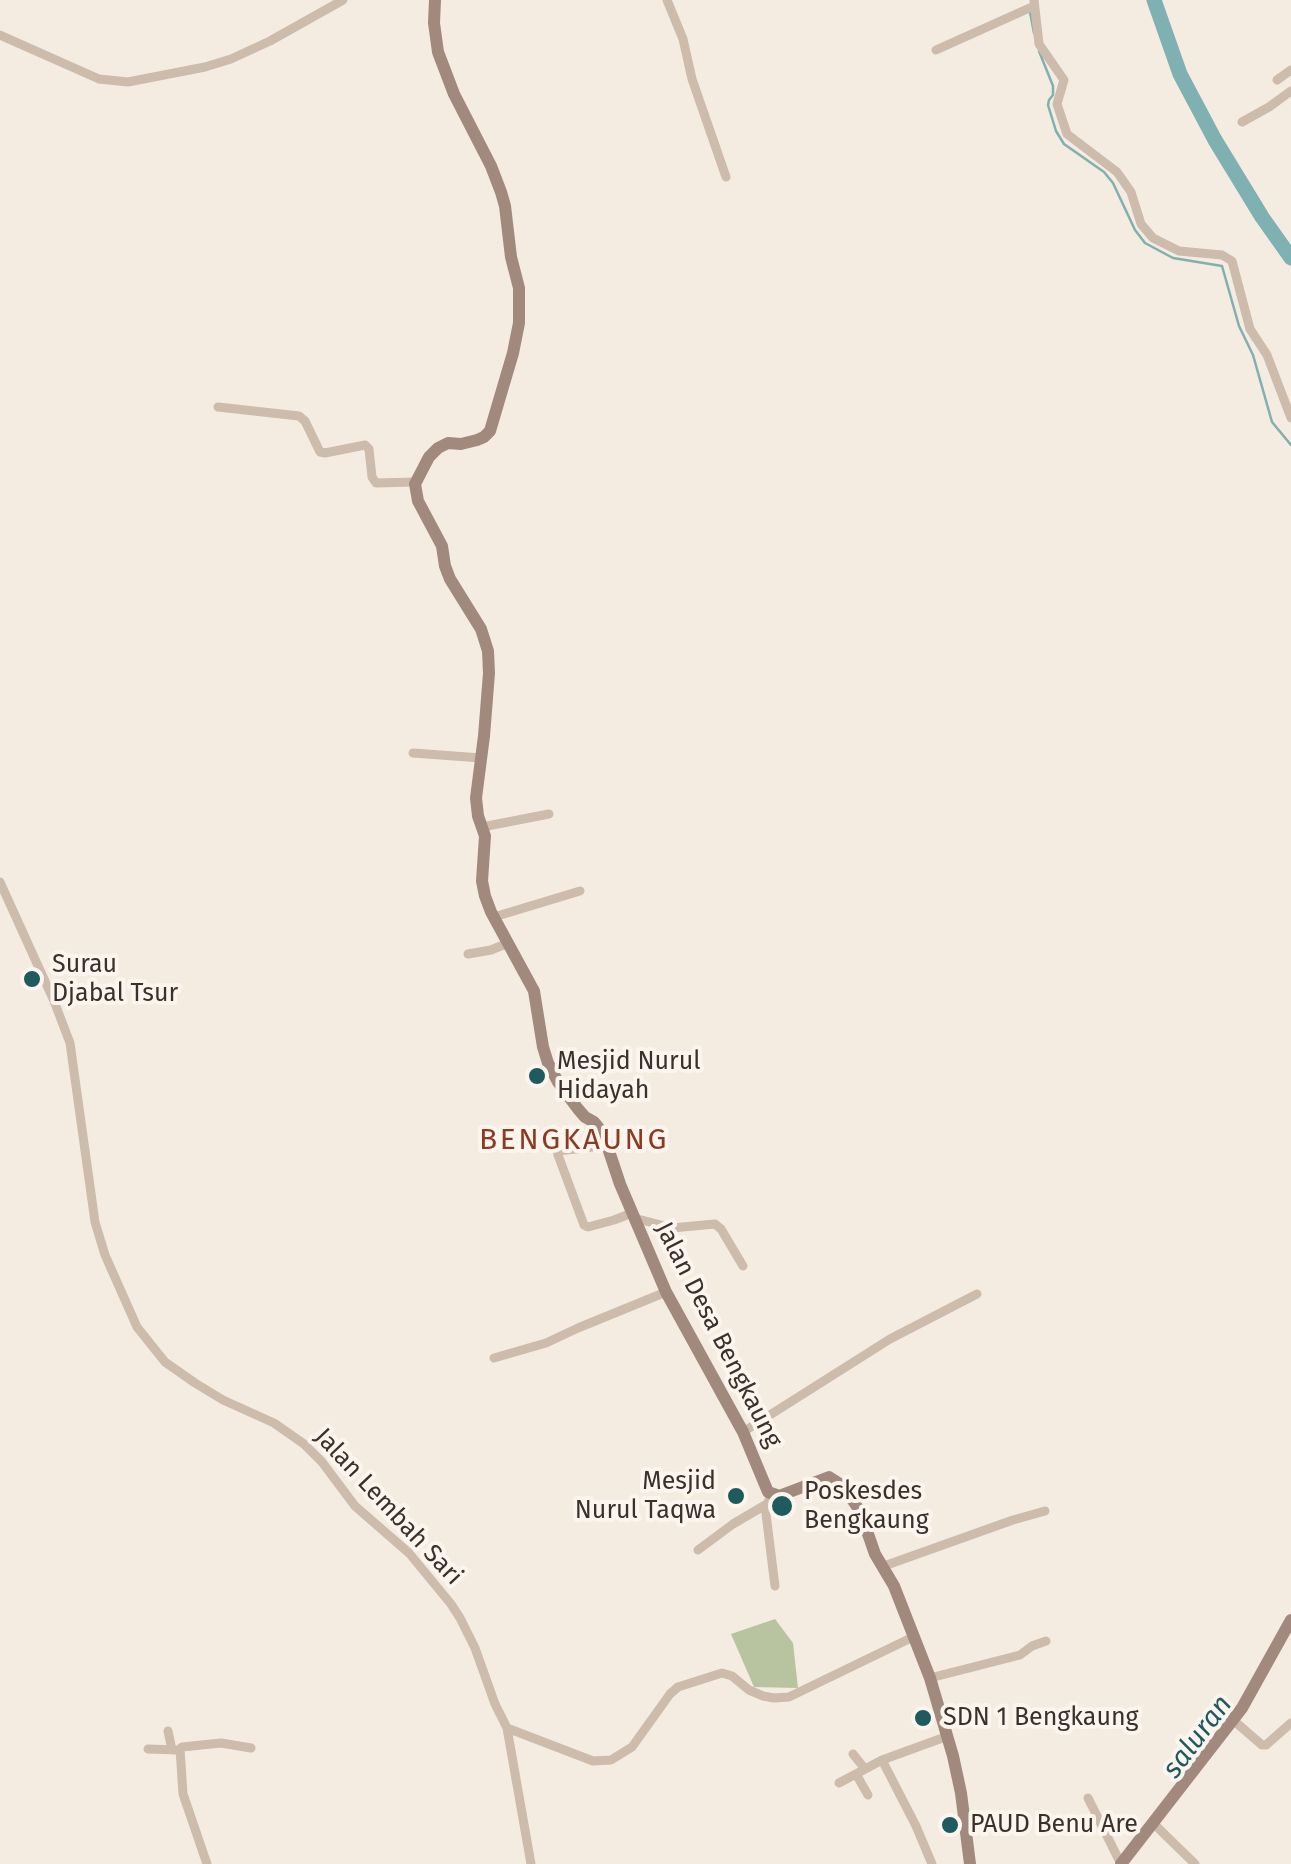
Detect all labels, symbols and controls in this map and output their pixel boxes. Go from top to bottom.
place label: Surau Djabal Tsur [52,950,178,1009]
marker: Surau Djabal Tsur [21,968,43,990]
place label: Mesjid Nurul Hidayah [557,1047,701,1106]
marker: Mesjid Nurul Hidayah [526,1065,548,1087]
district label: BENGKAUNG [479,1123,669,1159]
street label: Jalan Desa Bengkaung [648,1217,788,1453]
street label: Jalan Lembah Sari [308,1422,468,1592]
place label: Mesjid Nurul Taqwa [575,1467,716,1526]
place label: Poskesdes Bengkaung [804,1477,929,1536]
marker: Mesjid Nurul Taqwa [725,1485,747,1507]
marker: Poskesdes Bengkaung [769,1493,795,1519]
water label: saluran [1156,1689,1240,1785]
place label: SDN 1 Bengkaung [943,1703,1139,1733]
marker: SDN 1 Bengkaung [912,1707,934,1729]
place label: PAUD Benu Are [970,1810,1138,1840]
marker: PAUD Benu Are [939,1814,961,1836]

